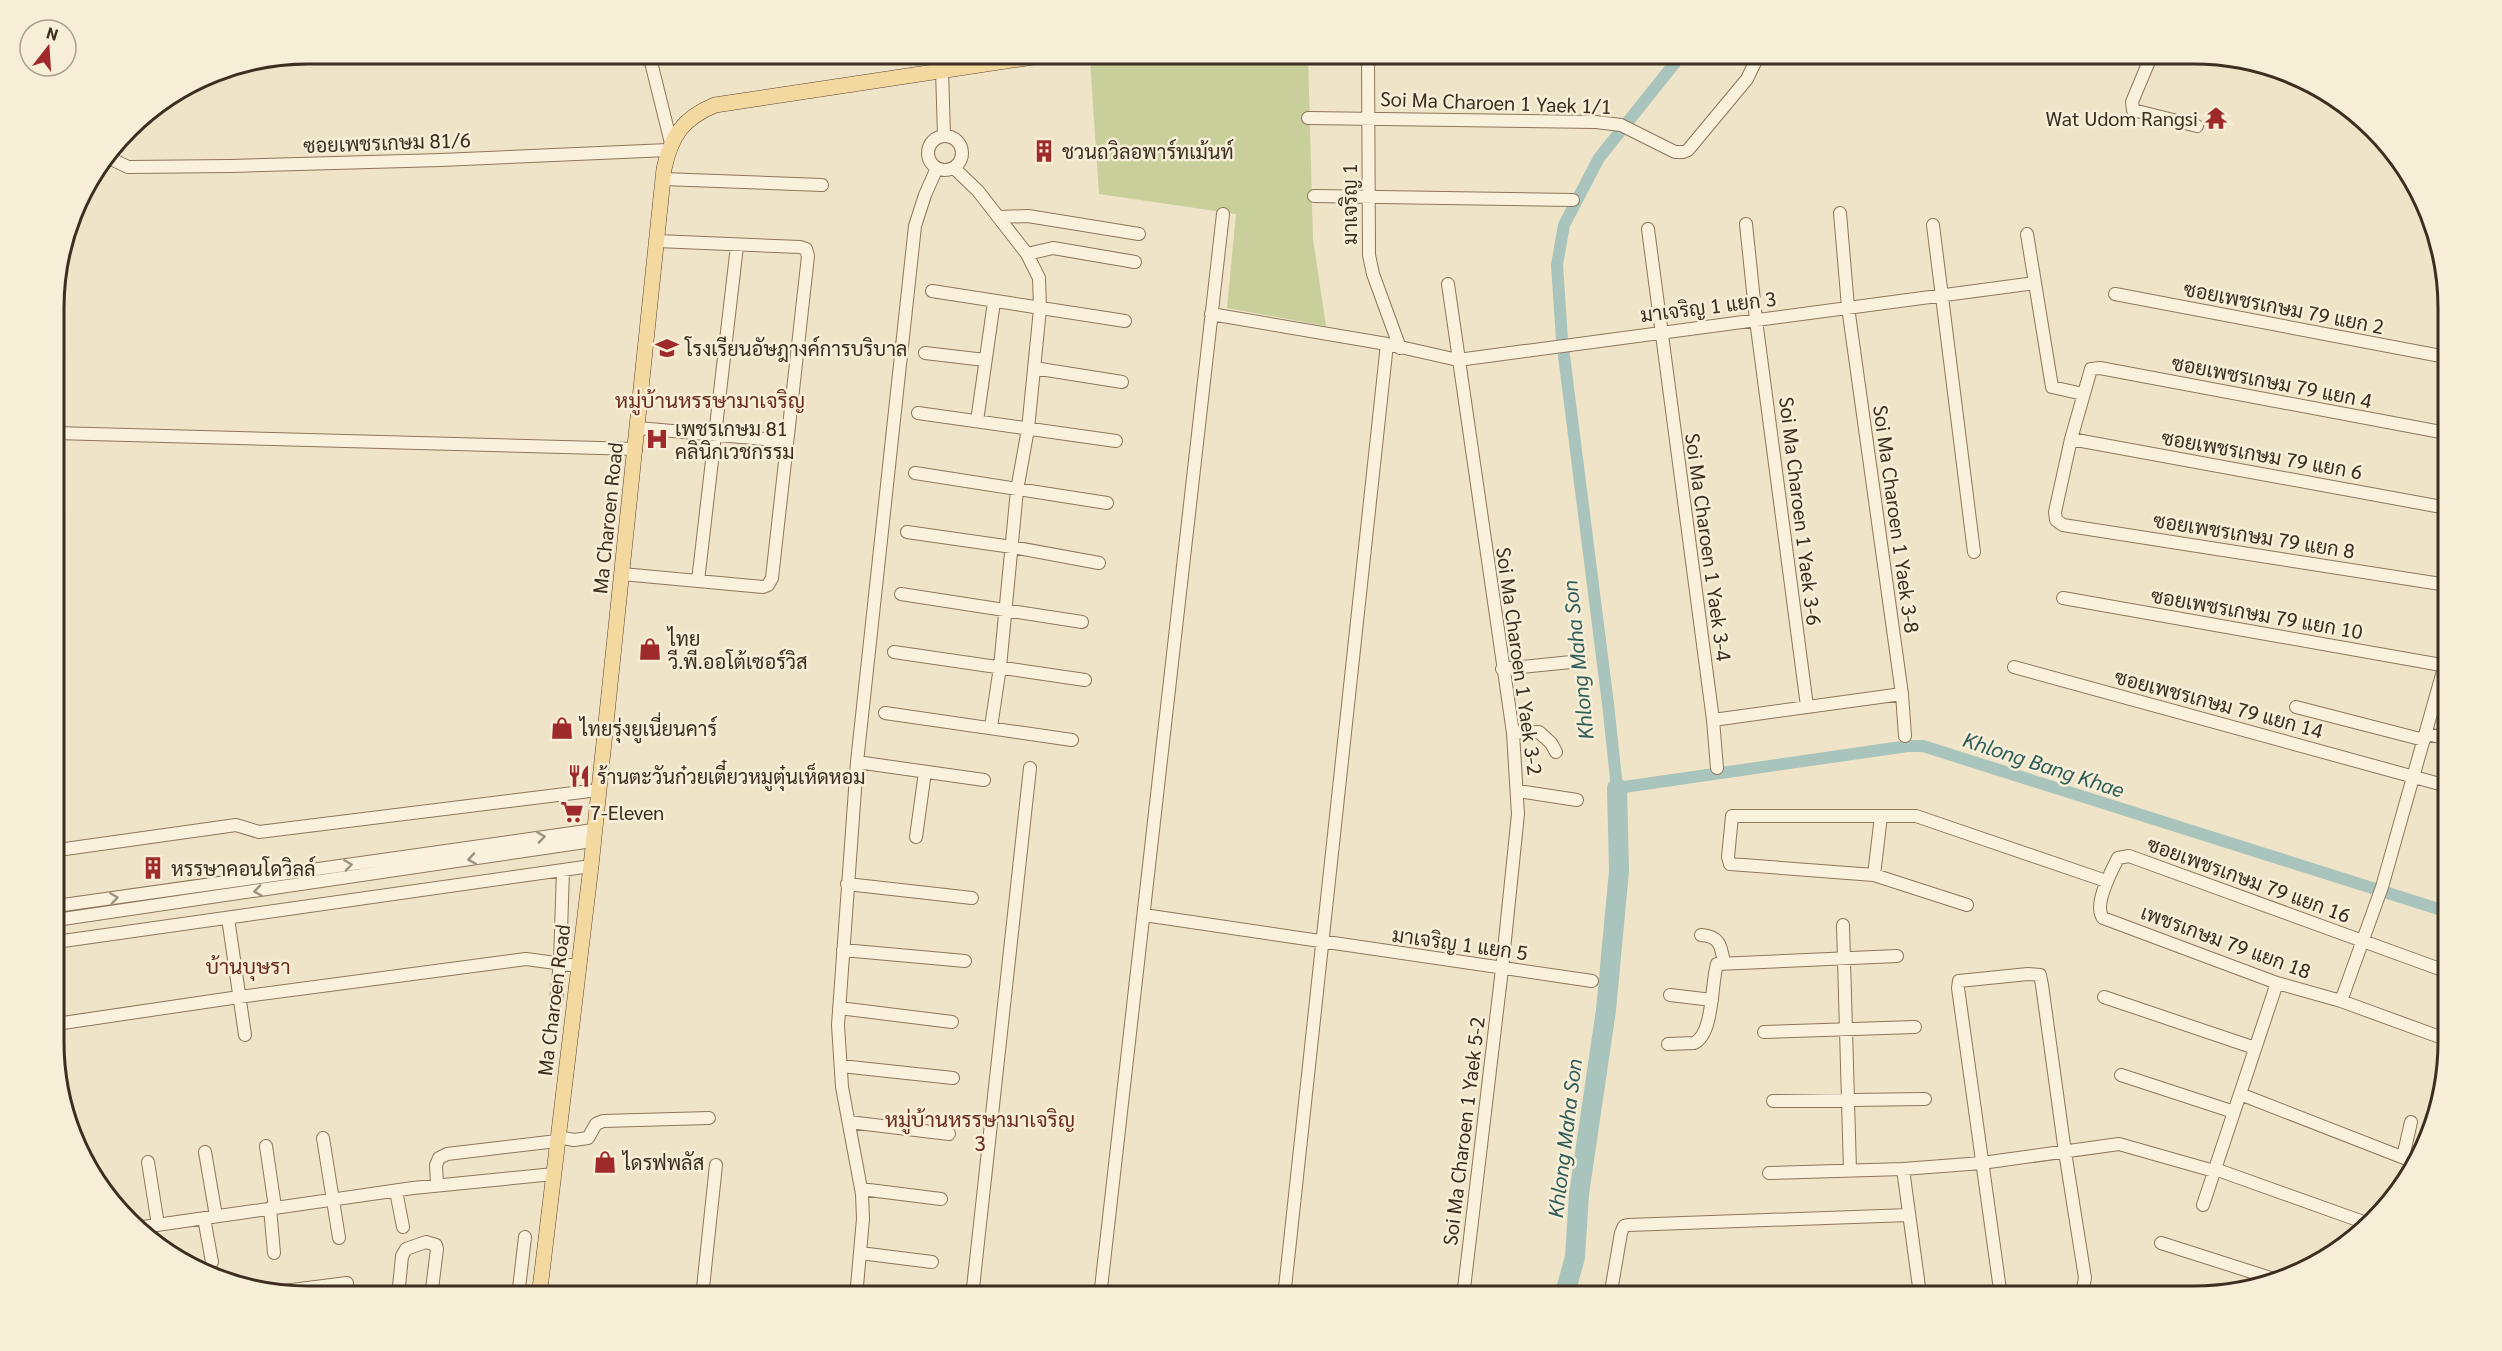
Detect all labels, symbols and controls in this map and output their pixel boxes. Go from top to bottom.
north arrow [18,18,78,78]
text: N [44,22,61,45]
street label: Soi Ma Charoen 1 Yaek 1/1 [1380,85,1612,119]
place label: Wat Udom Rangsi [2045,105,2198,131]
temple icon: Wat Udom Rangsi [2203,105,2229,131]
street label: ซอยเพชรเกษม 81/6 [303,126,471,158]
building icon: ชวนถวิลอพาร์ทเม้นท์ [1031,138,1057,164]
place label: ชวนถวิลอพาร์ทเม้นท์ [1062,138,1234,164]
street label: มาเจริญ 1 [1336,163,1362,245]
street label: ซอยเพชรเกษม 79 แยก 2 [2182,275,2386,339]
street label: มาเจริญ 1 แยก 3 [1639,285,1777,327]
school or university icon: โรงเรียนอัษฎางค์การบริบาล [654,335,680,361]
place label: โรงเรียนอัษฎางค์การบริบาล [684,335,907,363]
street label: ซอยเพชรเกษม 79 แยก 4 [2170,349,2374,413]
district label: หมู่บ้านหรรษามาเจริญ [615,386,805,416]
street label: Soi Ma Charoen 1 Yaek 3-6 [1774,395,1828,627]
street label: Soi Ma Charoen 1 Yaek 3-8 [1868,403,1926,635]
place label: เพชรเกษม 81 คลินิกเวชกรรม [675,415,795,464]
street label: ซอยเพชรเกษม 79 แยก 6 [2160,424,2364,484]
hospital icon: เพชรเกษม 81 คลินิกเวชกรรม [644,426,670,452]
street label: Soi Ma Charoen 1 Yaek 3-4 [1680,431,1738,663]
street label: Ma Charoen Road [586,441,628,595]
street label: ซอยเพชรเกษม 79 แยก 8 [2151,506,2357,564]
street label: Soi Ma Charoen 1 Yaek 3-2 [1491,545,1549,777]
water label: Khlong Maha Son [1555,579,1599,741]
street label: ซอยเพชรเกษม 79 แยก 10 [2149,582,2365,644]
place label: ไทย วี.พี.ออโต้เซอร์วิส [666,625,808,674]
shop icon: ไทย วี.พี.ออโต้เซอร์วิส [637,636,663,662]
street label: ซอยเพชรเกษม 79 แยก 14 [2112,663,2326,743]
place label: ไทยรุ่งยูเนี่ยนคาร์ [578,712,717,744]
shop icon: ไทยรุ่งยูเนี่ยนคาร์ [549,715,575,741]
water label: Khlong Bang Khae [1960,725,2128,803]
place label: ร้านตะวันก๋วยเตี๋ยวหมูตุ๋นเห็ดหอม [597,759,866,792]
restaurant icon: ร้านตะวันก๋วยเตี๋ยวหมูตุ๋นเห็ดหอม [566,763,592,789]
supermarket icon: 7-Eleven [559,799,585,825]
place label: 7-Eleven [590,799,664,825]
street label: ซอยเพชรเกษม 79 แยก 16 [2144,830,2354,928]
one-way arrow [537,832,546,844]
one-way arrow [467,852,477,864]
building icon: หรรษาคอนโดวิลล์ [140,855,166,881]
place label: หรรษาคอนโดวิลล์ [171,855,316,881]
one-way arrow [344,859,353,871]
one-way arrow [254,884,264,897]
one-way arrow [109,893,118,905]
street label: เพชรเกษม 79 แยก 18 [2137,898,2315,984]
street label: มาเจริญ 1 แยก 5 [1391,921,1529,965]
street label: Ma Charoen Road [531,923,575,1077]
district label: บ้านบุษรา [205,952,291,981]
street label: Soi Ma Charoen 1 Yaek 5-2 [1436,1015,1490,1247]
water label: Khlong Maha Son [1541,1057,1587,1219]
district label: หมู่บ้านหรรษามาเจริญ 3 [885,1105,1075,1156]
shop icon: ไดรฟพลัส [592,1149,618,1175]
place label: ไดรฟพลัส [621,1149,704,1175]

